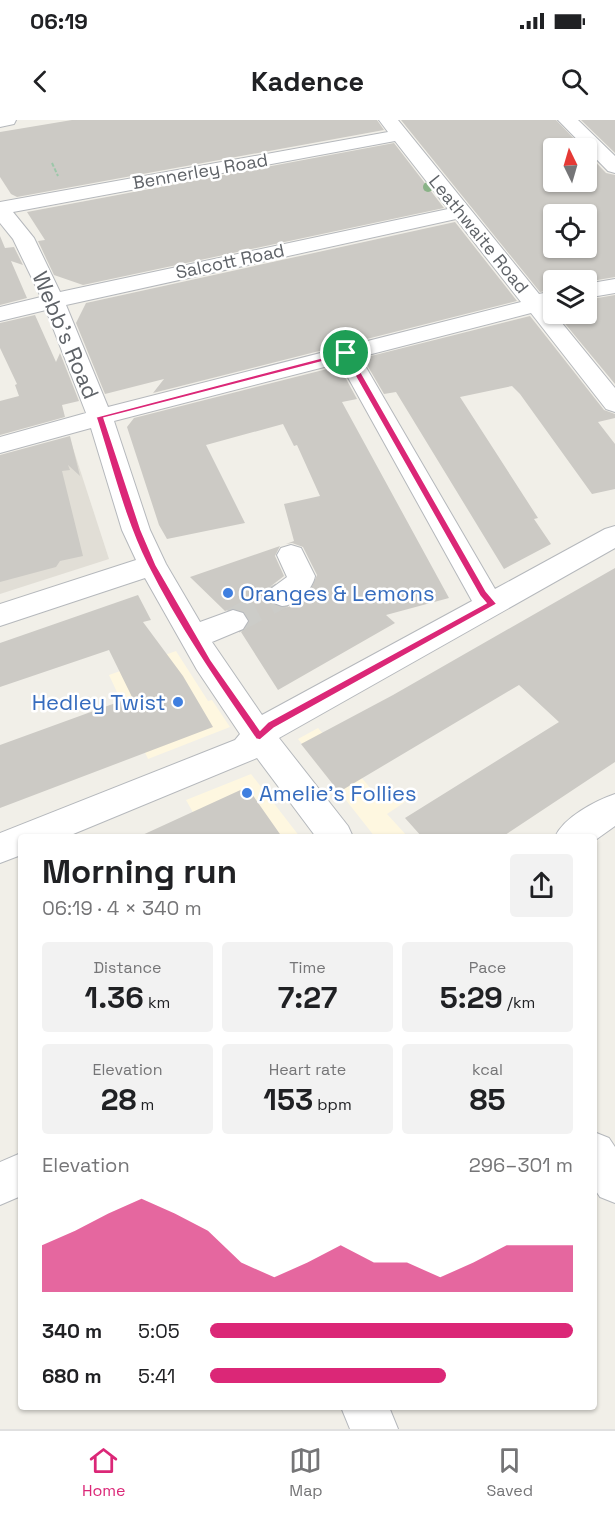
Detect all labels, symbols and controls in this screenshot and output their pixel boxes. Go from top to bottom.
text: 06:19 [30,7,88,35]
text: Kadence [251,64,364,99]
icon: back [24,65,57,98]
icon: search [558,65,591,98]
north arrow [543,138,597,192]
map controls [543,138,597,324]
street label: Bennerley Road [131,148,269,194]
street label: Leathwaite Road [424,170,534,298]
button: locate [543,204,597,258]
street label: Salcott Road [174,238,286,284]
street label: Webb's Road [26,267,106,403]
button: layers [543,270,597,324]
pin [320,327,371,378]
icon: arrive [329,336,362,369]
place label: Oranges & Lemons [240,579,435,607]
marker: Oranges & Lemons [221,586,235,600]
place label: Hedley Twist [32,688,166,716]
marker: Hedley Twist [171,695,185,709]
place label: Amelie's Follies [259,779,417,807]
marker: Amelie's Follies [240,786,254,800]
text: Morning run [42,851,237,893]
button: share [510,854,573,917]
text: 06:19 · 4 × 340 m [42,895,202,921]
text: Distance [93,957,162,978]
text: Time [289,957,326,978]
text: Pace [469,957,506,978]
text: 1.36 [85,978,144,1017]
text: 7:27 [278,978,337,1017]
text: 5:29 [440,978,503,1017]
text: km [144,992,170,1013]
text: /km [503,992,535,1013]
text: Elevation [92,1059,163,1080]
text: Heart rate [269,1059,346,1080]
text: kcal [472,1059,503,1080]
text: 28 [101,1080,136,1119]
text: 153 [263,1080,313,1119]
text: 85 [470,1080,506,1119]
text: m [136,1094,154,1115]
text: bpm [313,1094,352,1115]
text: Elevation [42,1152,130,1178]
text: 296–301 m [469,1152,573,1178]
text: 340 m [42,1318,102,1344]
text: 5:05 [138,1318,180,1344]
text: 680 m [42,1363,101,1389]
text: 5:41 [138,1363,175,1389]
tab: Home [82,1444,126,1501]
tab: Map [289,1444,323,1501]
tab: Saved [486,1444,533,1501]

